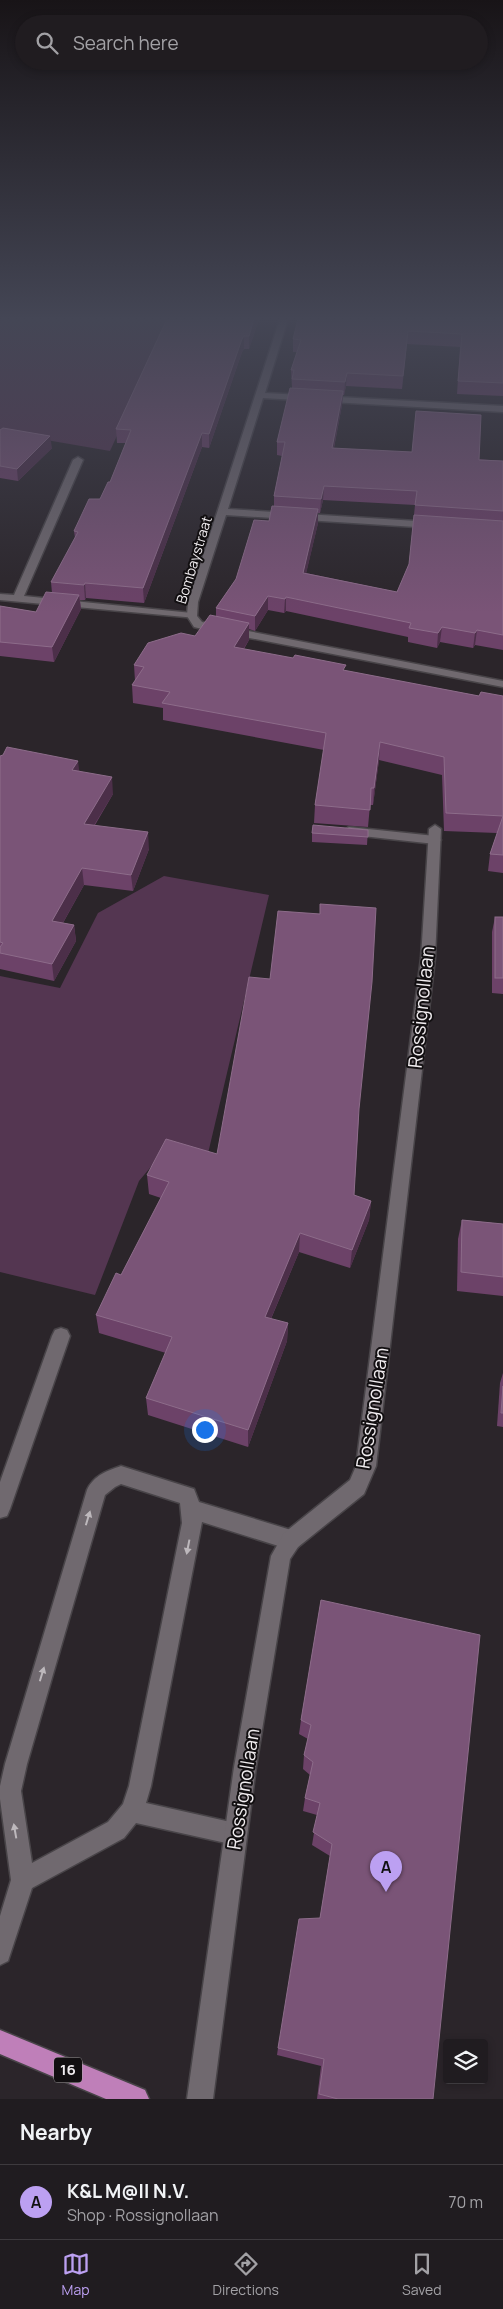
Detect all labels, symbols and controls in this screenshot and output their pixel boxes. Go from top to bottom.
search box [15,15,488,70]
icon: search [33,29,61,57]
text: Search here [73,30,179,56]
street label: Bombaystraat [171,513,216,606]
street label: Rossignollaan [402,945,440,1069]
street label: Rossignollaan [350,1345,394,1471]
your location [192,1417,218,1443]
one-way arrow [85,1510,93,1525]
one-way arrow [183,1540,191,1556]
one-way arrow [39,1666,47,1681]
street label: Rossignollaan [221,1726,265,1852]
one-way arrow [11,1823,19,1839]
pin: A [370,1851,402,1892]
map controls [443,2039,488,2084]
button: layers [443,2039,488,2084]
road number: 16 [54,2058,82,2082]
text: Nearby [20,2118,92,2146]
text: K&L M@ll N.V. [67,2178,189,2204]
text: A [31,2191,41,2213]
text: 70 m [448,2191,483,2213]
text: Shop · Rossignollaan [67,2204,218,2226]
tab: Map [62,2250,90,2299]
tab: Directions [213,2250,279,2299]
tab: Saved [402,2250,441,2299]

